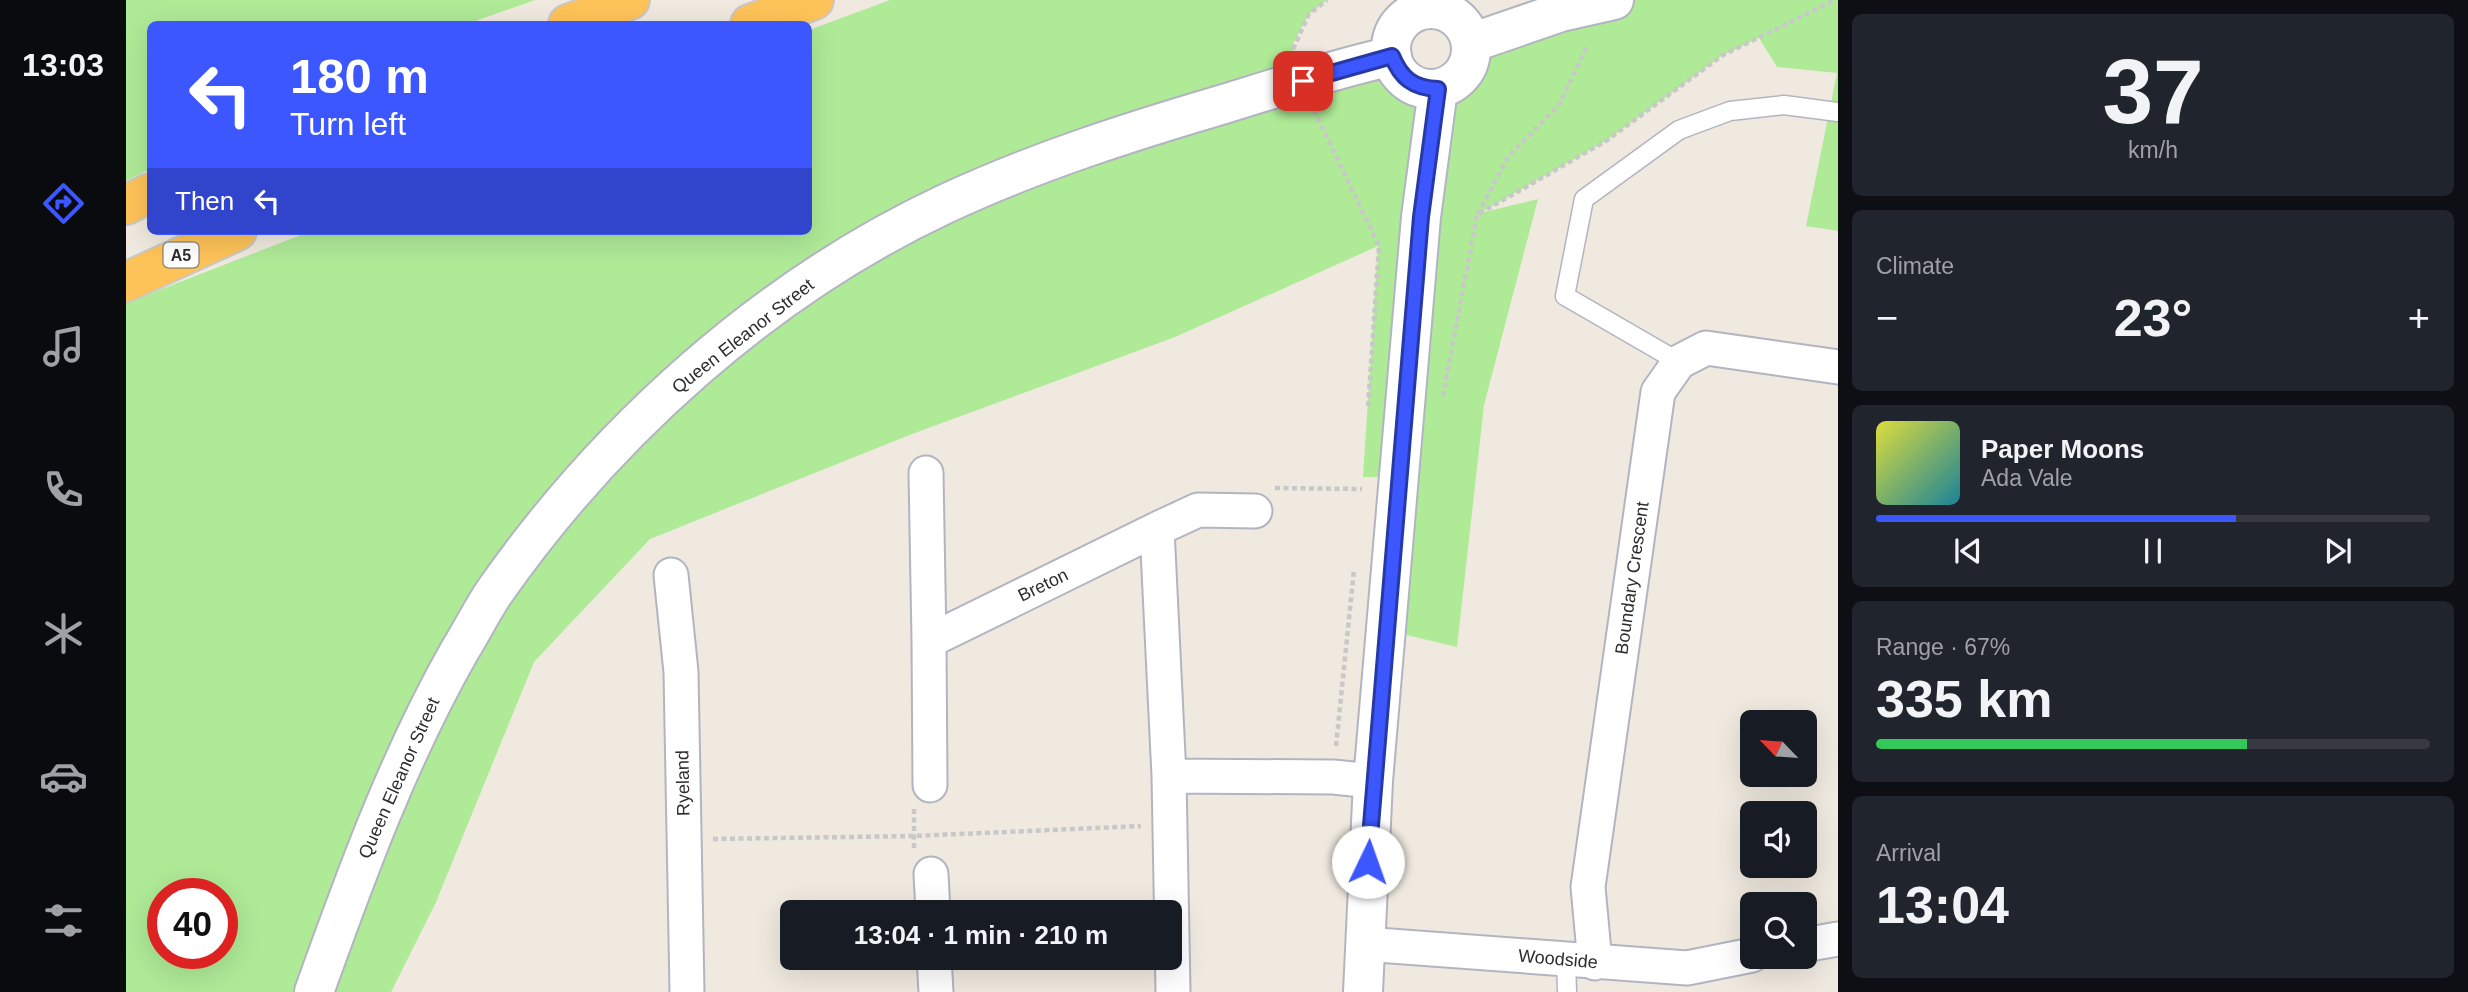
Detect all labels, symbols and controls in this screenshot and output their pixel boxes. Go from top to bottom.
text: 37 [2102,41,2204,142]
text: 13:03 [22,47,104,83]
icon: left [175,49,266,140]
text: 180 m [290,49,429,103]
pin [1273,51,1333,111]
icon: arrive [1284,62,1322,100]
text: Turn left [290,106,406,142]
text: km/h [2128,137,2178,163]
icon: directions [39,179,88,228]
icon: left [248,182,286,220]
text: Then [175,186,234,216]
road number: A5 [164,243,198,268]
text: Climate [1876,253,1954,279]
street label: Queen Eleanor Street [668,275,818,397]
text: 23° [2114,289,2192,347]
text: − [1876,297,1898,339]
text: + [2408,297,2430,339]
icon: music [39,322,88,371]
text: Paper Moons [1981,434,2144,464]
icon: phone [39,465,88,514]
text: Ada Vale [1981,465,2073,491]
street label: Boundary Crescent [1611,500,1653,656]
icon: previous [1949,532,1987,570]
icon: pause [2134,532,2172,570]
icon: next [2319,532,2357,570]
street label: Breton [1015,564,1071,606]
icon: climate [39,609,88,658]
text: Range · 67% [1876,634,2010,660]
text: 335 km [1876,670,2052,728]
street label: Queen Eleanor Street [354,694,444,862]
north arrow [1740,710,1816,788]
map controls [1740,710,1817,969]
street label: Ryeland [672,750,694,816]
icon: car [39,752,88,801]
button: sound [1740,801,1817,878]
position arrow [1331,825,1405,899]
text: Arrival [1876,840,1941,866]
text: 13:04 [1876,876,2009,934]
speed limit sign: 40 [147,878,238,969]
button: search [1740,892,1817,969]
icon: filters [39,896,88,945]
text: 13:04 · 1 min · 210 m [854,920,1108,950]
street label: Woodside [1517,946,1599,972]

